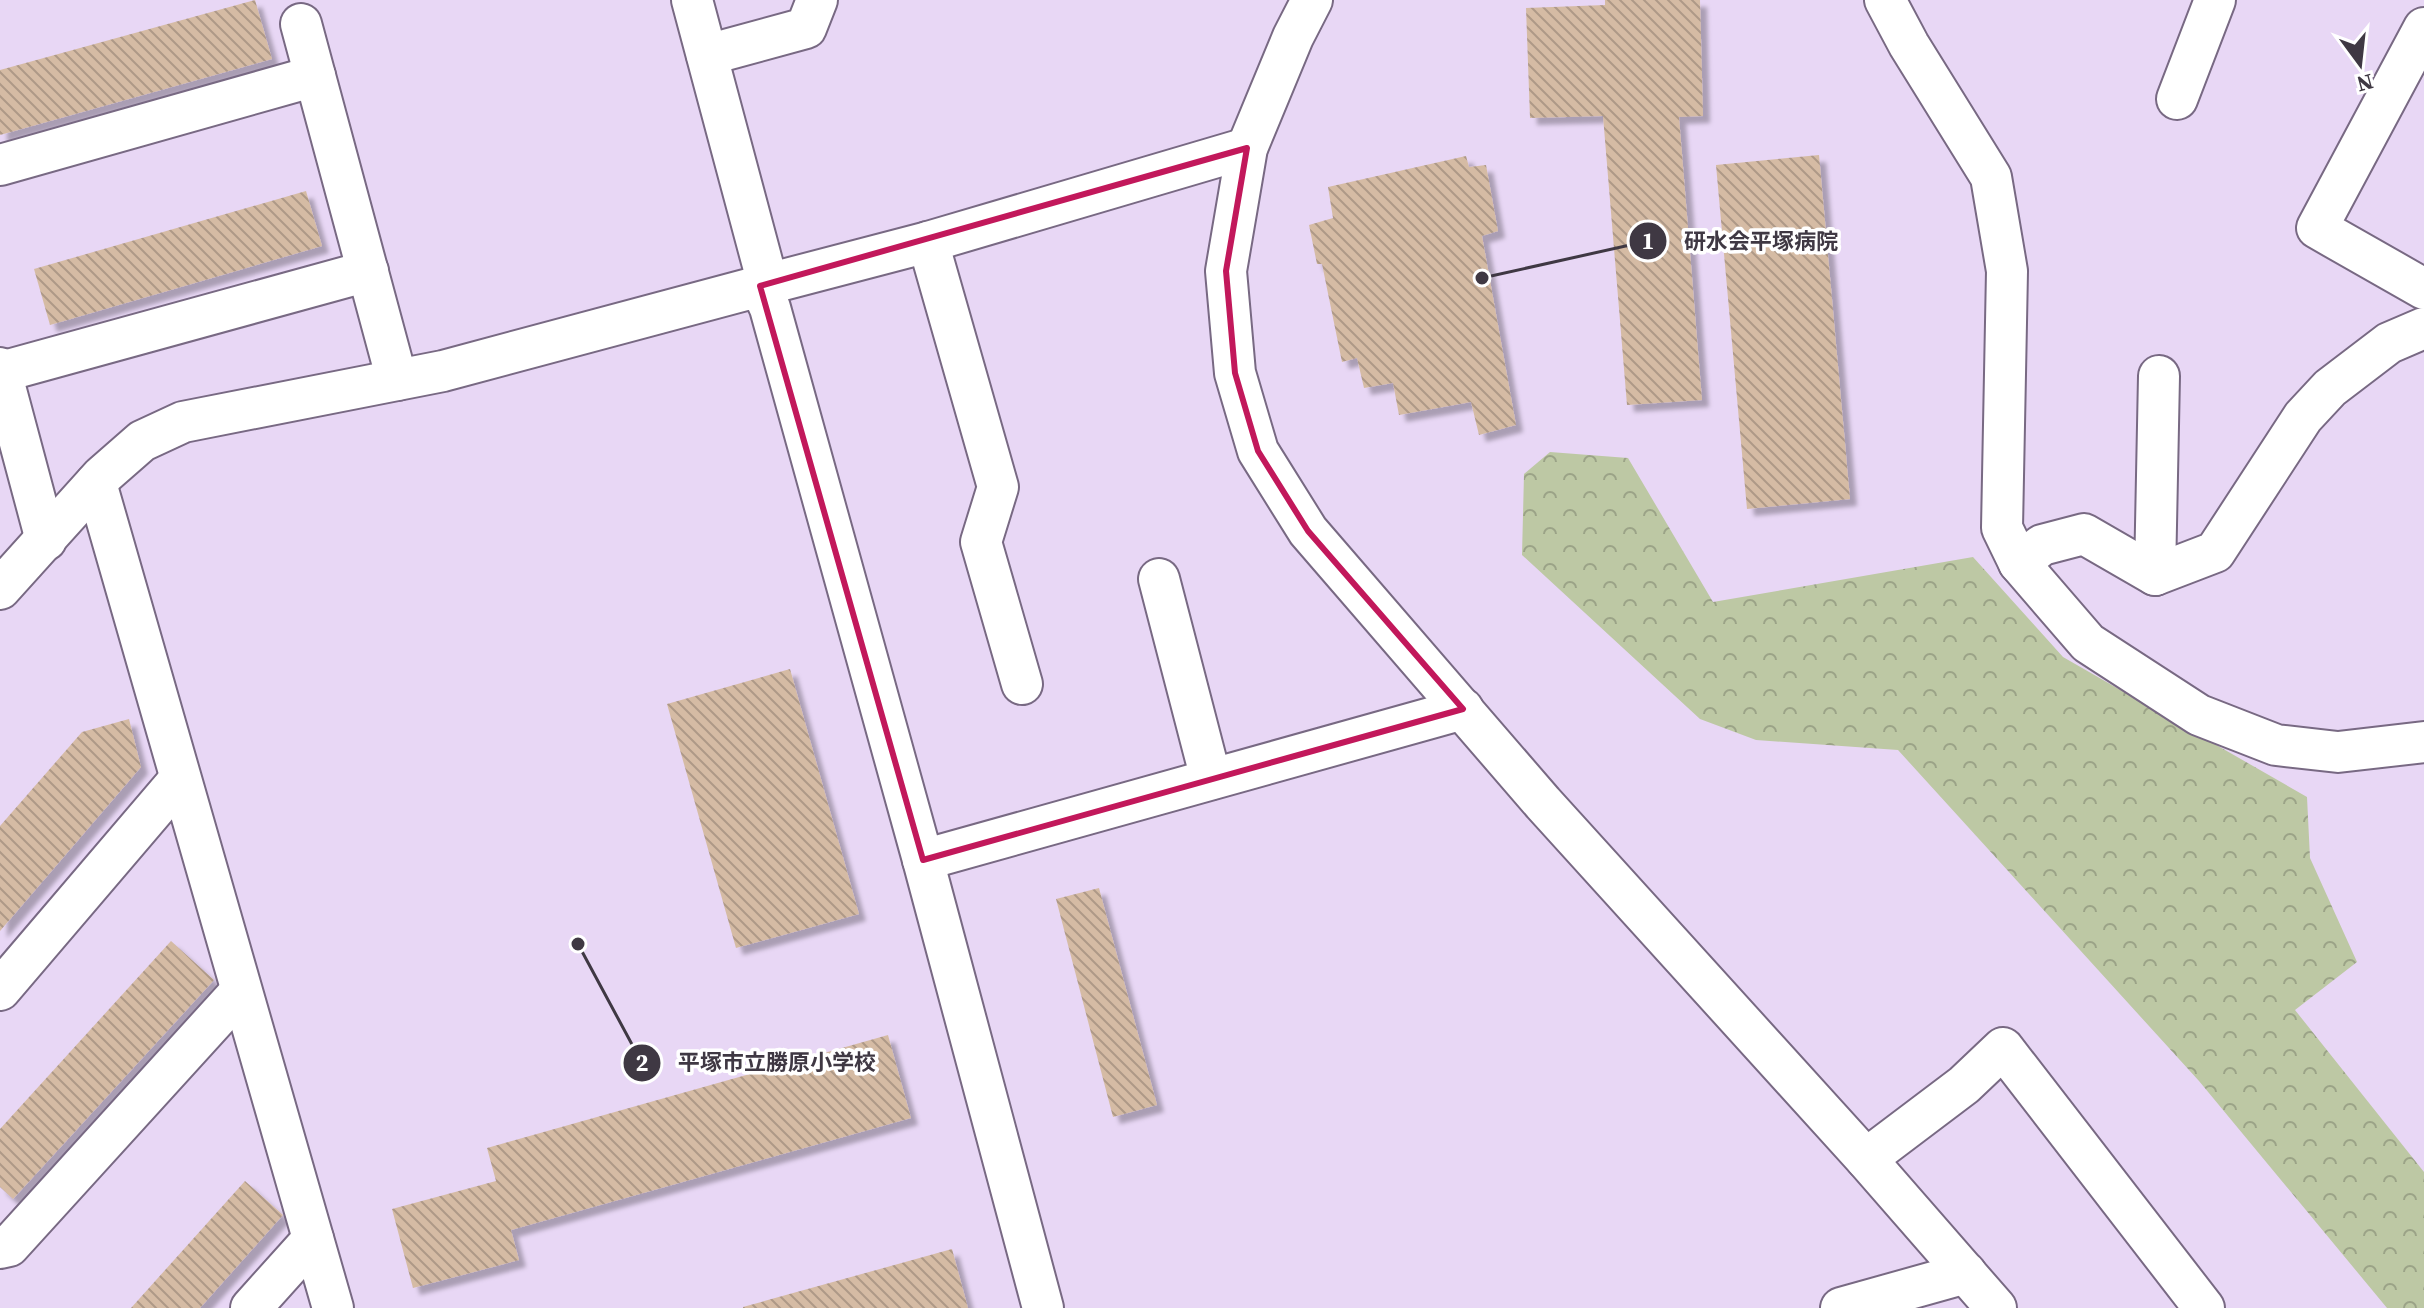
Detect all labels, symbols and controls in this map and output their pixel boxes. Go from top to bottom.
north arrow [2320,24,2400,104]
text: N [2354,67,2377,100]
callout: 研水会平塚病院 [1628,218,1854,264]
text: 1 [1641,224,1655,257]
text: 研水会平塚病院 [1684,226,1838,256]
callout: 平塚市立勝原小学校 [622,1040,892,1086]
text: 2 [635,1046,649,1079]
text: 平塚市立勝原小学校 [678,1047,876,1077]

